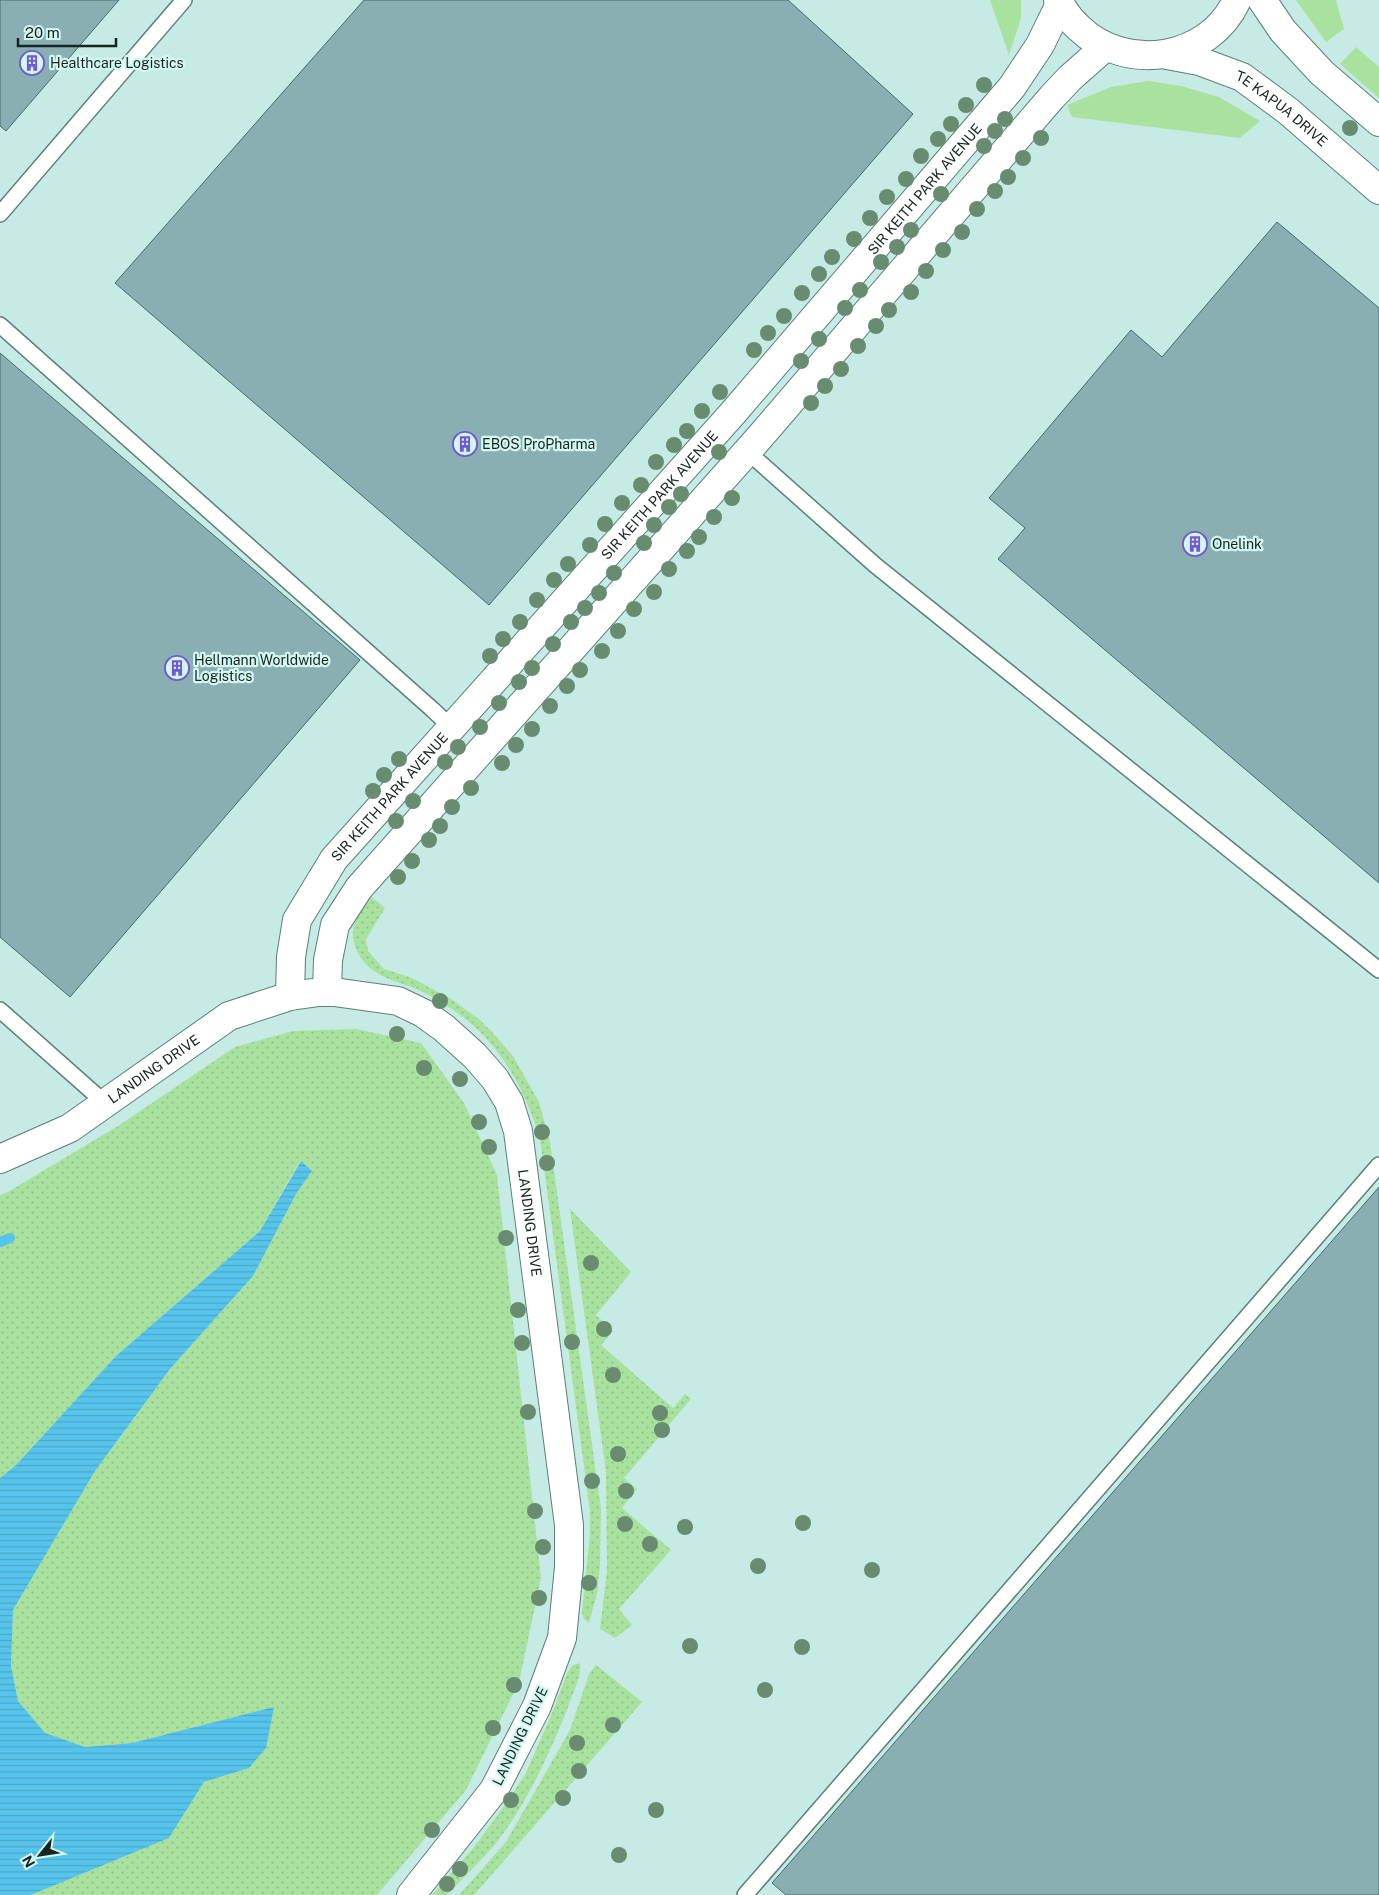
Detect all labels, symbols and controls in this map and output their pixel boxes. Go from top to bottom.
scale bar [18,15,115,47]
text: 20 m [25,24,60,41]
building icon: Healthcare Logistics [19,50,45,76]
place label: Healthcare Logistics [50,55,184,71]
street label: TE KAPUA DRIVE [1234,67,1331,150]
street label: SIR KEITH PARK AVENUE [864,120,985,258]
street label: SIR KEITH PARK AVENUE [598,428,721,563]
building icon: EBOS ProPharma [452,431,478,457]
place label: EBOS ProPharma [482,436,595,452]
building icon: Onelink [1182,531,1208,557]
place label: Onelink [1212,536,1262,552]
place label: Hellmann Worldwide Logistics [194,652,329,684]
building icon: Hellmann Worldwide Logistics [164,655,190,681]
street label: SIR KEITH PARK AVENUE [328,729,451,865]
street label: LANDING DRIVE [105,1031,203,1107]
street label: LANDING DRIVE [515,1168,545,1277]
street label: LANDING DRIVE [489,1684,551,1788]
north arrow [15,1830,65,1880]
text: N [19,1853,38,1870]

